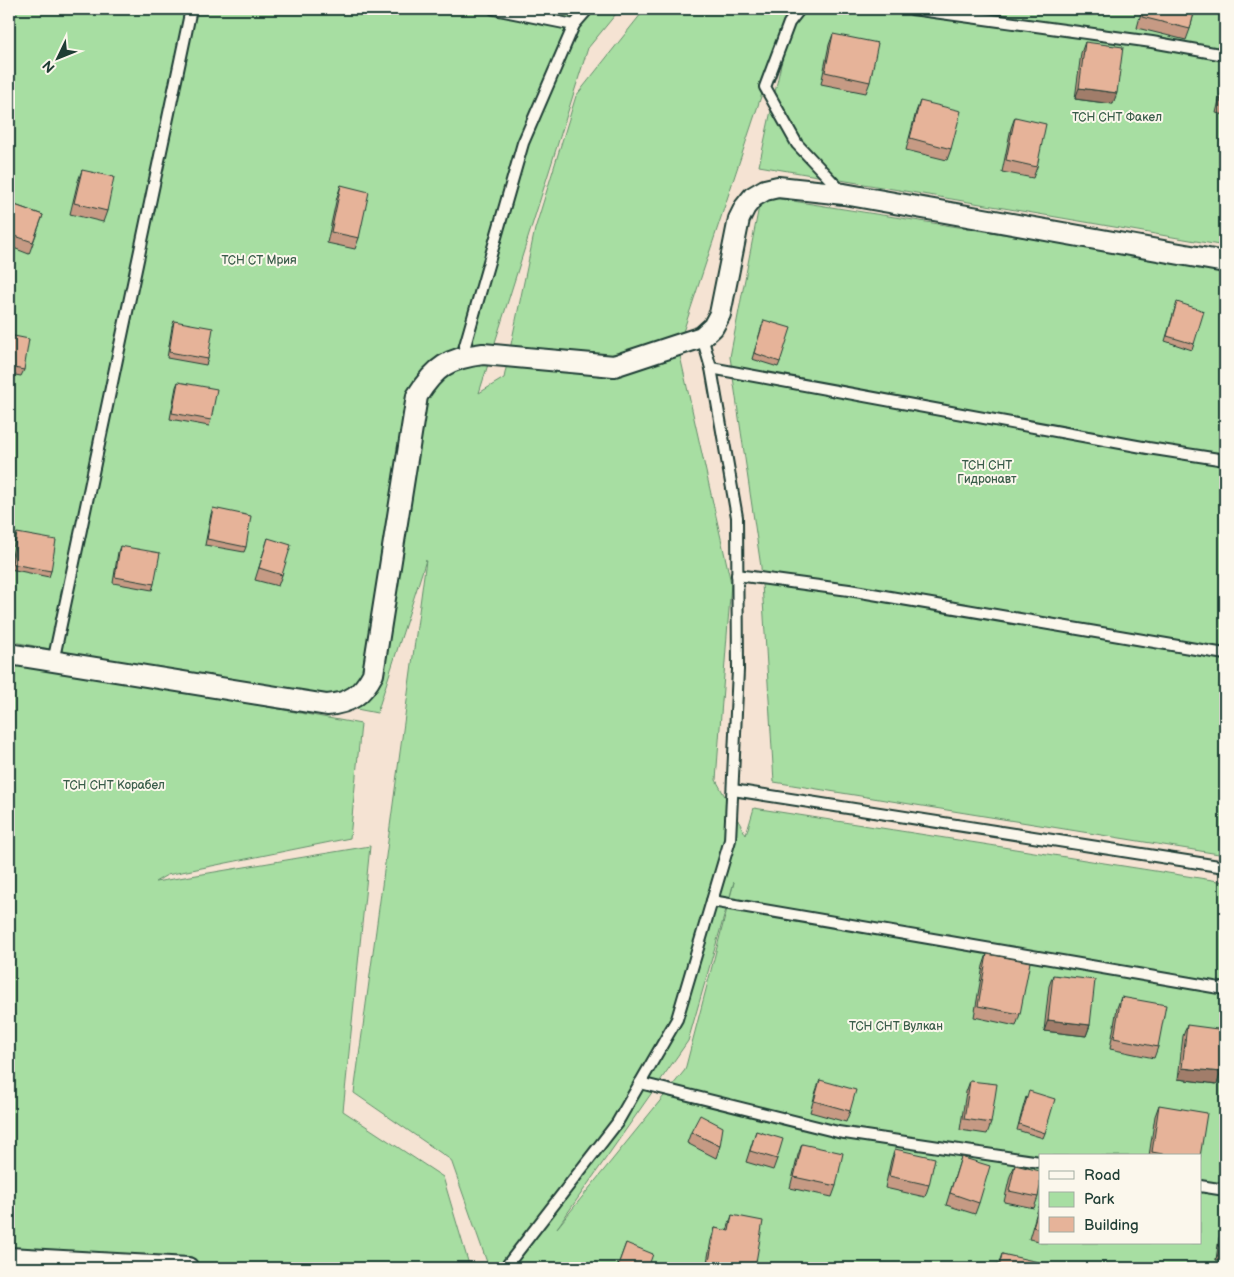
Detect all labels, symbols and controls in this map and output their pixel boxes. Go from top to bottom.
north arrow [32,32,82,82]
text: N [39,57,59,76]
park label: ТСН СНТ Факел [1072,110,1162,125]
park label: ТСН СТ Мрия [221,253,297,268]
park label: ТСН СНТ Гидронавт [957,458,1017,487]
park label: ТСН СНТ Корабел [63,778,165,793]
park label: ТСН СНТ Вулкан [849,1019,943,1034]
legend [1039,1154,1202,1244]
text: Road [1084,1166,1120,1185]
text: Park [1084,1190,1115,1209]
text: Building [1084,1216,1139,1235]

